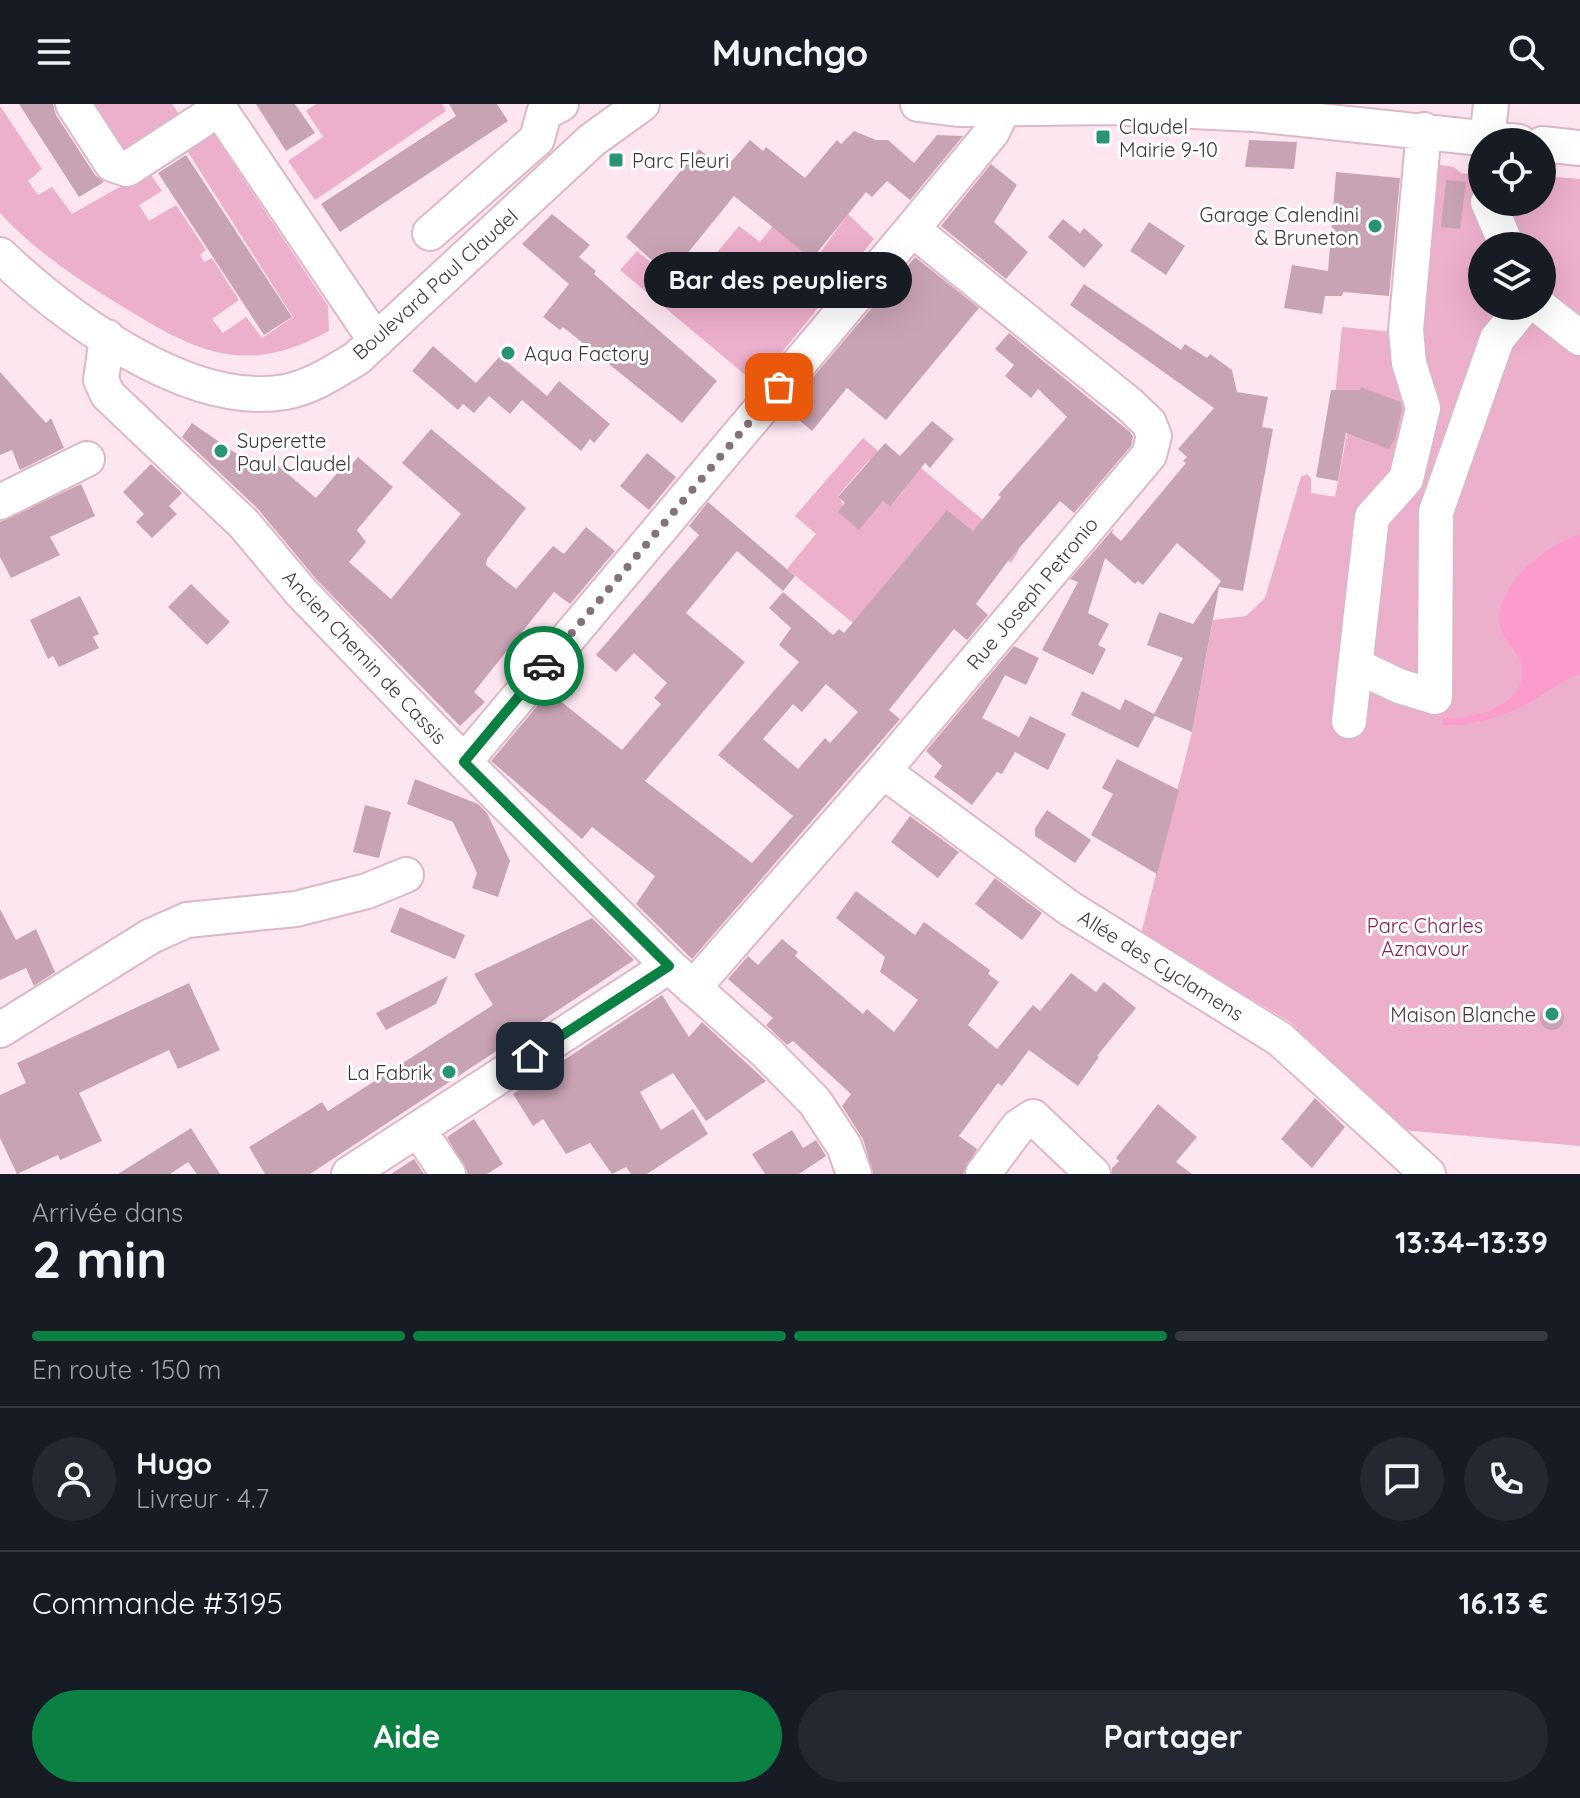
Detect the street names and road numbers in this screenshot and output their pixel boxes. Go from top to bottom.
street label: Boulevard Paul Claudel [347,203,523,365]
street label: Rue Joseph Petronio [961,512,1103,674]
street label: Ancien Chemin de Cassis [278,565,452,749]
street label: Allée des Cyclamens [1074,904,1248,1026]

